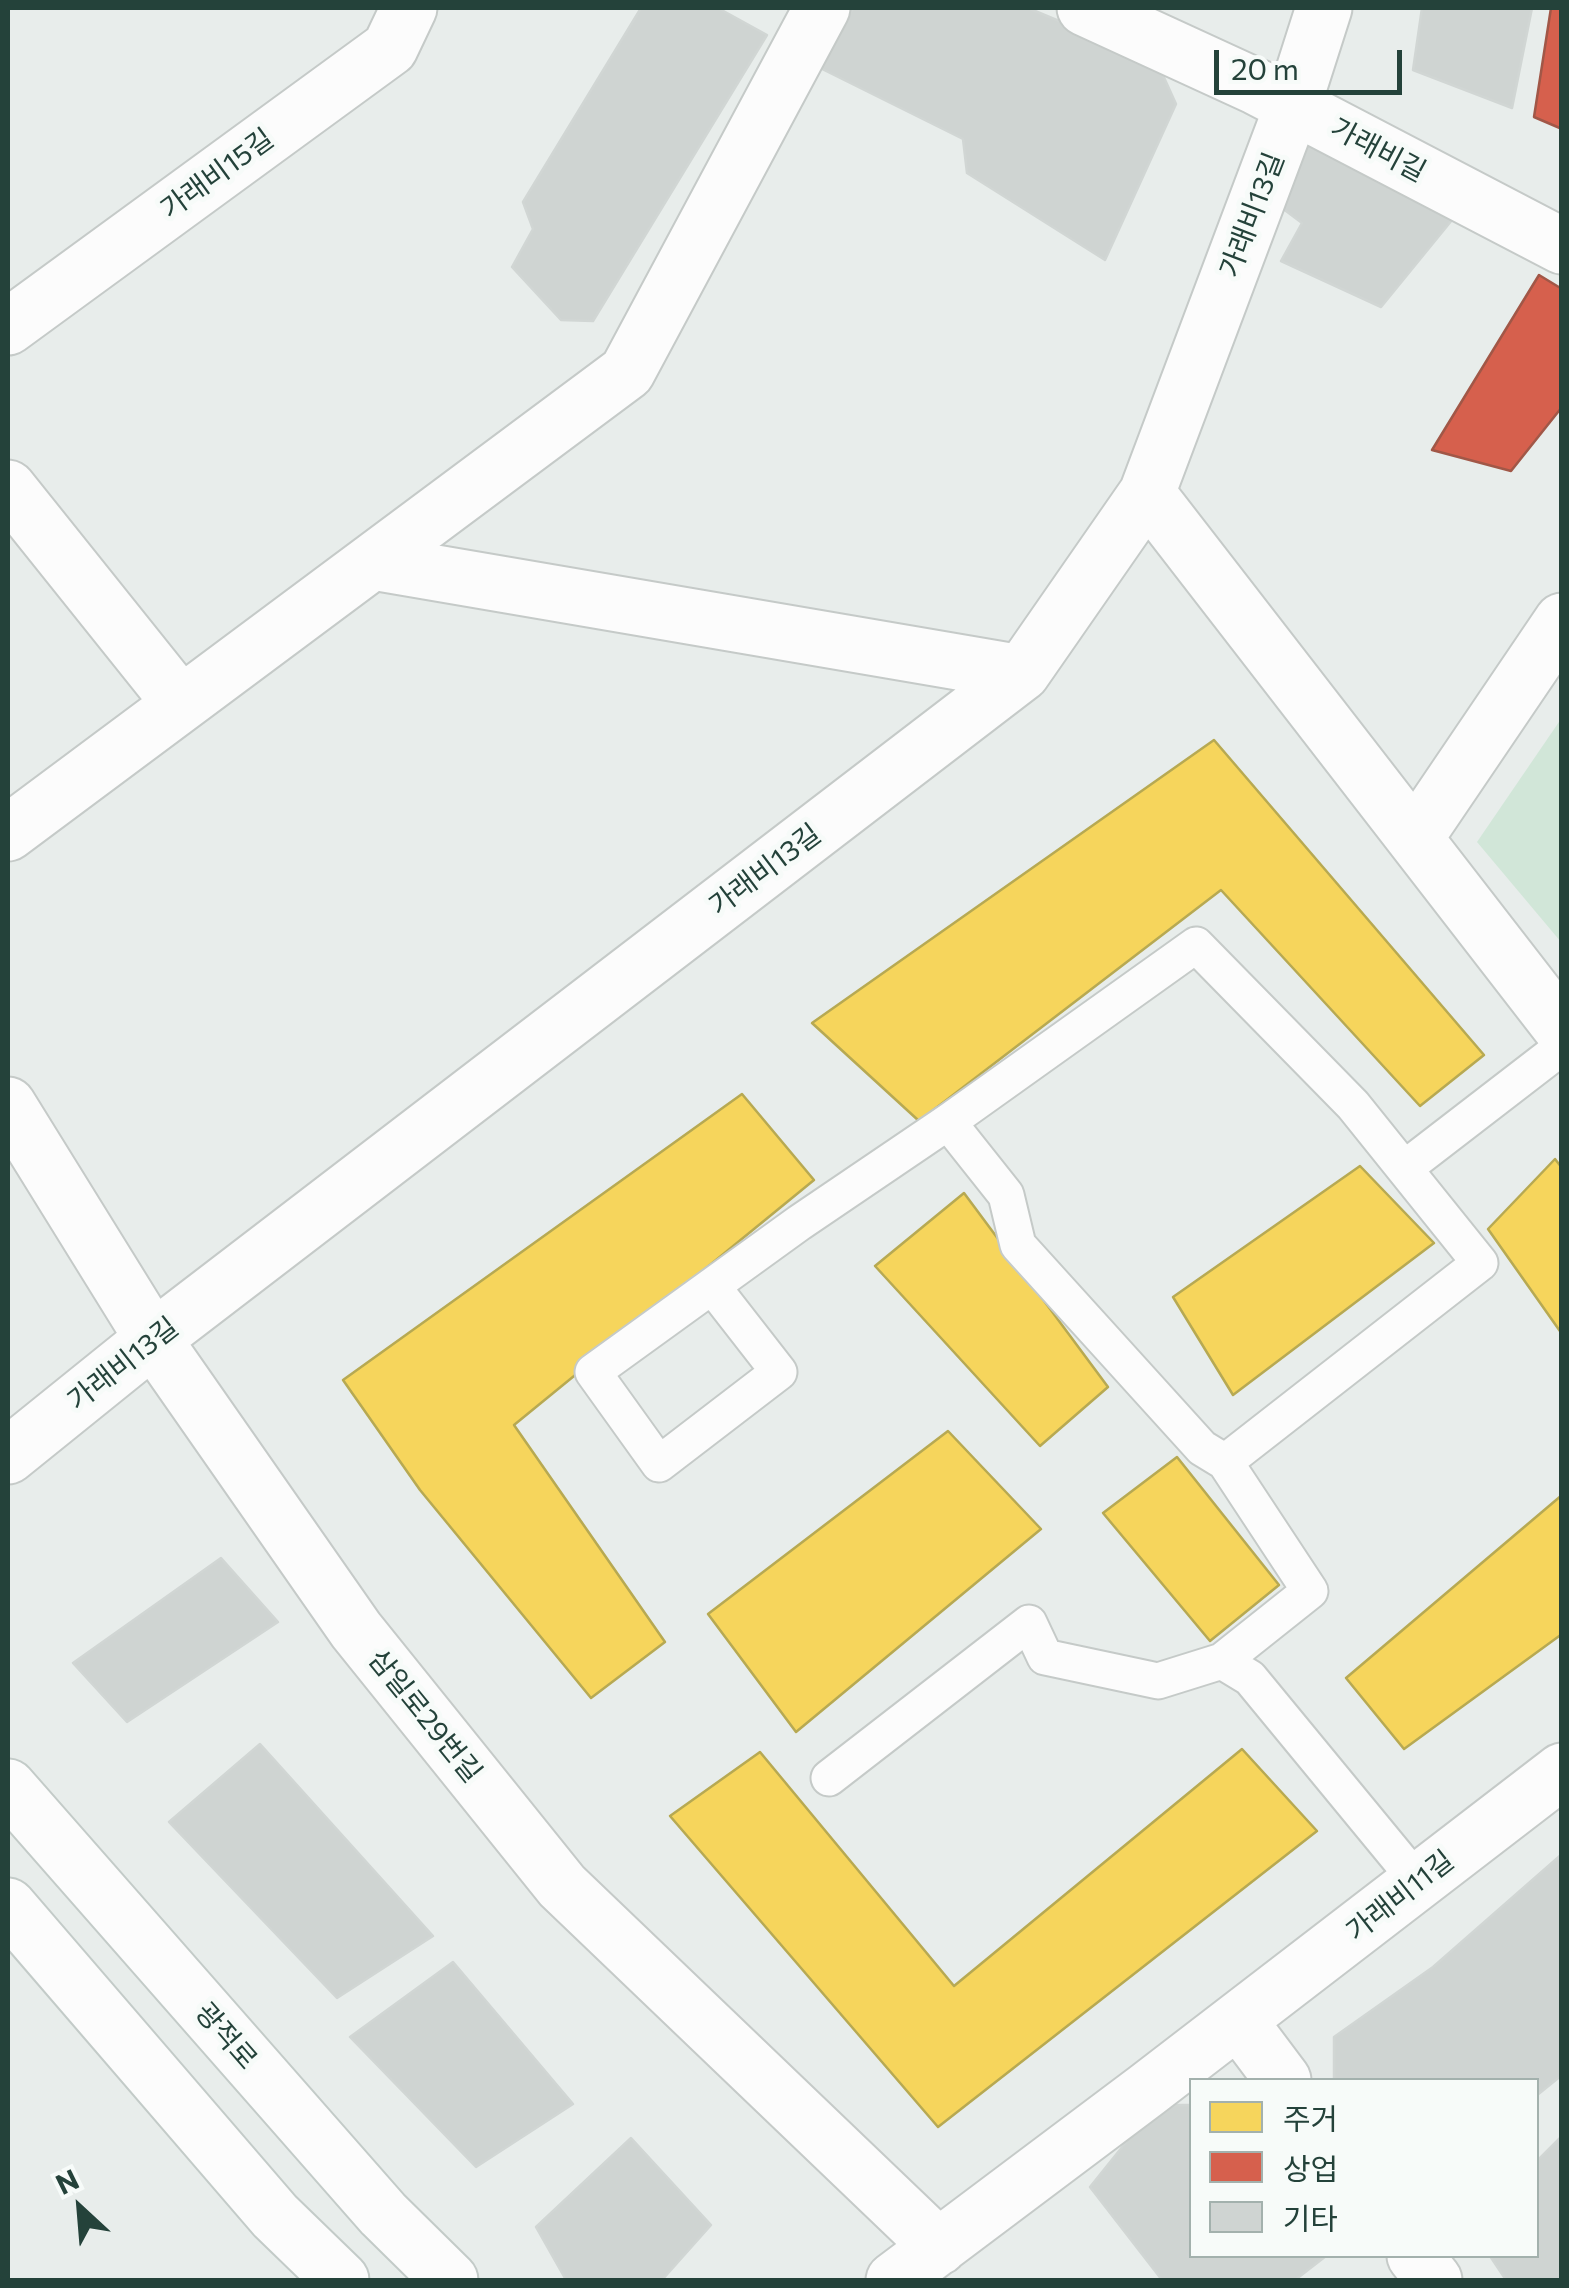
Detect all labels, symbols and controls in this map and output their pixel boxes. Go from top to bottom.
scale bar [1219,30,1406,92]
text: 20 m [1231,49,1299,86]
street label: 가래비길 [1325,111,1431,189]
street label: 가래비15길 [154,122,280,226]
street label: 가래비13길 [1213,148,1291,282]
street label: 가래비13길 [703,817,827,923]
street label: 가래비13길 [61,1310,185,1418]
street label: 삼일로29번길 [361,1643,489,1789]
street label: 가래비11길 [1340,1844,1460,1948]
street label: 광적로 [188,1996,264,2076]
legend [1189,2078,1539,2258]
text: 주거 [1283,2099,1338,2136]
text: 상업 [1283,2149,1338,2186]
north arrow [30,2158,130,2258]
text: N [50,2161,84,2201]
text: 기타 [1283,2199,1338,2236]

